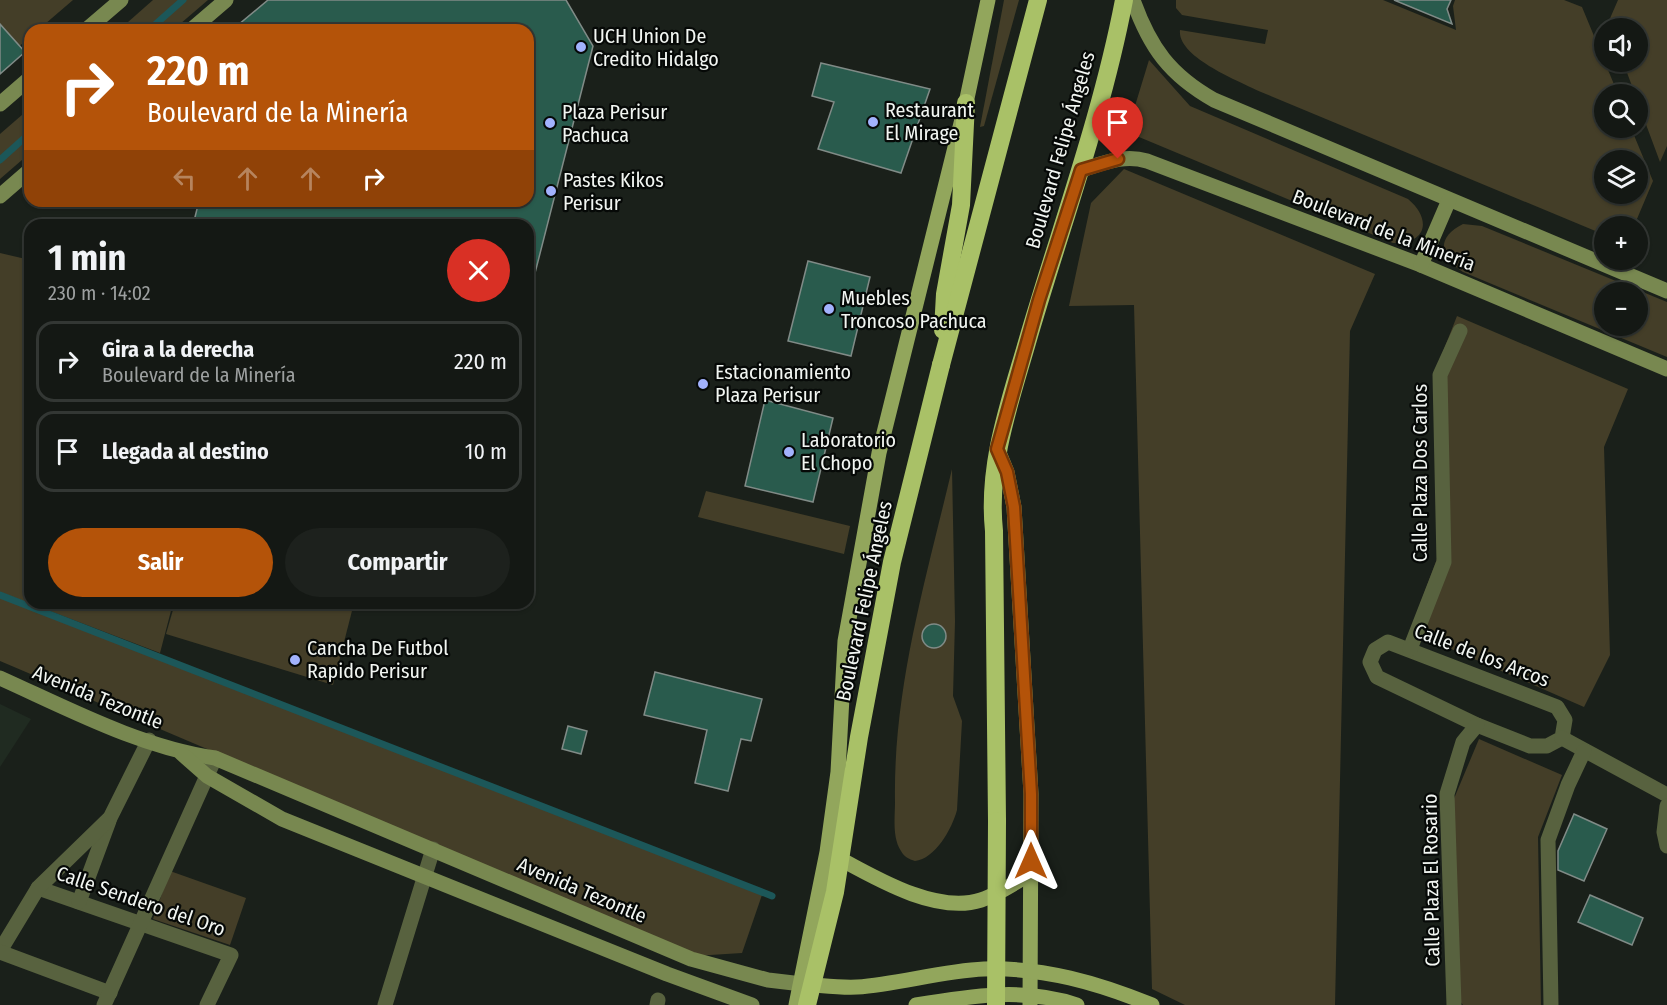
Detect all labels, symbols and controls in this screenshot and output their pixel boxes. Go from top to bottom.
map controls [1594,18,1648,336]
button: sound [1594,18,1648,72]
place label: UCH Union De Credito Hidalgo [593,24,719,71]
marker: UCH Union De Credito Hidalgo [574,40,588,54]
text: 220 m [147,46,250,96]
icon: right [48,48,126,126]
street label: Boulevard Felipe Ángeles [1020,49,1100,251]
button: search [1594,84,1648,138]
text: Boulevard de la Minería [147,97,408,129]
pin [1092,97,1143,159]
place label: Restaurant El Mirage [885,98,974,145]
place label: Plaza Perisur Pachuca [562,100,667,147]
icon: arrive [1101,106,1134,139]
marker: Restaurant El Mirage [866,115,880,129]
marker: Plaza Perisur Pachuca [543,116,557,130]
button: layers [1594,150,1648,204]
icon: left [168,162,201,195]
icon: ahead [231,162,264,195]
icon: ahead [294,162,327,195]
icon: right [357,162,390,195]
place label: Pastes Kikos Perisur [563,168,664,215]
marker: Pastes Kikos Perisur [544,184,558,198]
street label: Boulevard de la Minería [1289,184,1479,276]
button: + [1594,216,1648,270]
text: 1 min [48,236,126,280]
button: close [447,239,510,302]
text: 230 m · 14:02 [48,281,151,305]
button: − [1594,282,1648,336]
place label: Muebles Troncoso Pachuca [841,286,987,333]
marker: Muebles Troncoso Pachuca [822,302,836,316]
text: Gira a la derecha [102,336,254,363]
icon: right [51,345,84,378]
text: 220 m [454,348,507,375]
place label: Estacionamiento Plaza Perisur [715,360,851,407]
text: Boulevard de la Minería [102,363,296,387]
marker: Estacionamiento Plaza Perisur [696,377,710,391]
street label: Calle Plaza Dos Carlos [1408,384,1432,562]
place label: Laboratorio El Chopo [801,428,896,475]
icon: arrive [51,435,84,468]
text: Llegada al destino [102,438,269,465]
text: 10 m [465,438,507,465]
marker: Laboratorio El Chopo [782,445,796,459]
street label: Boulevard Felipe Ángeles [831,499,897,703]
button: Salir [48,528,273,597]
button: Compartir [285,528,510,597]
street label: Calle de los Arcos [1411,618,1553,692]
place label: Cancha De Futbol Rapido Perisur [307,636,449,683]
marker: Cancha De Futbol Rapido Perisur [288,653,302,667]
street label: Avenida Tezontle [29,660,167,734]
street label: Calle Plaza El Rosario [1417,793,1445,967]
position arrow [999,829,1063,893]
street label: Avenida Tezontle [514,852,650,928]
street label: Calle Sendero del Oro [53,861,229,941]

